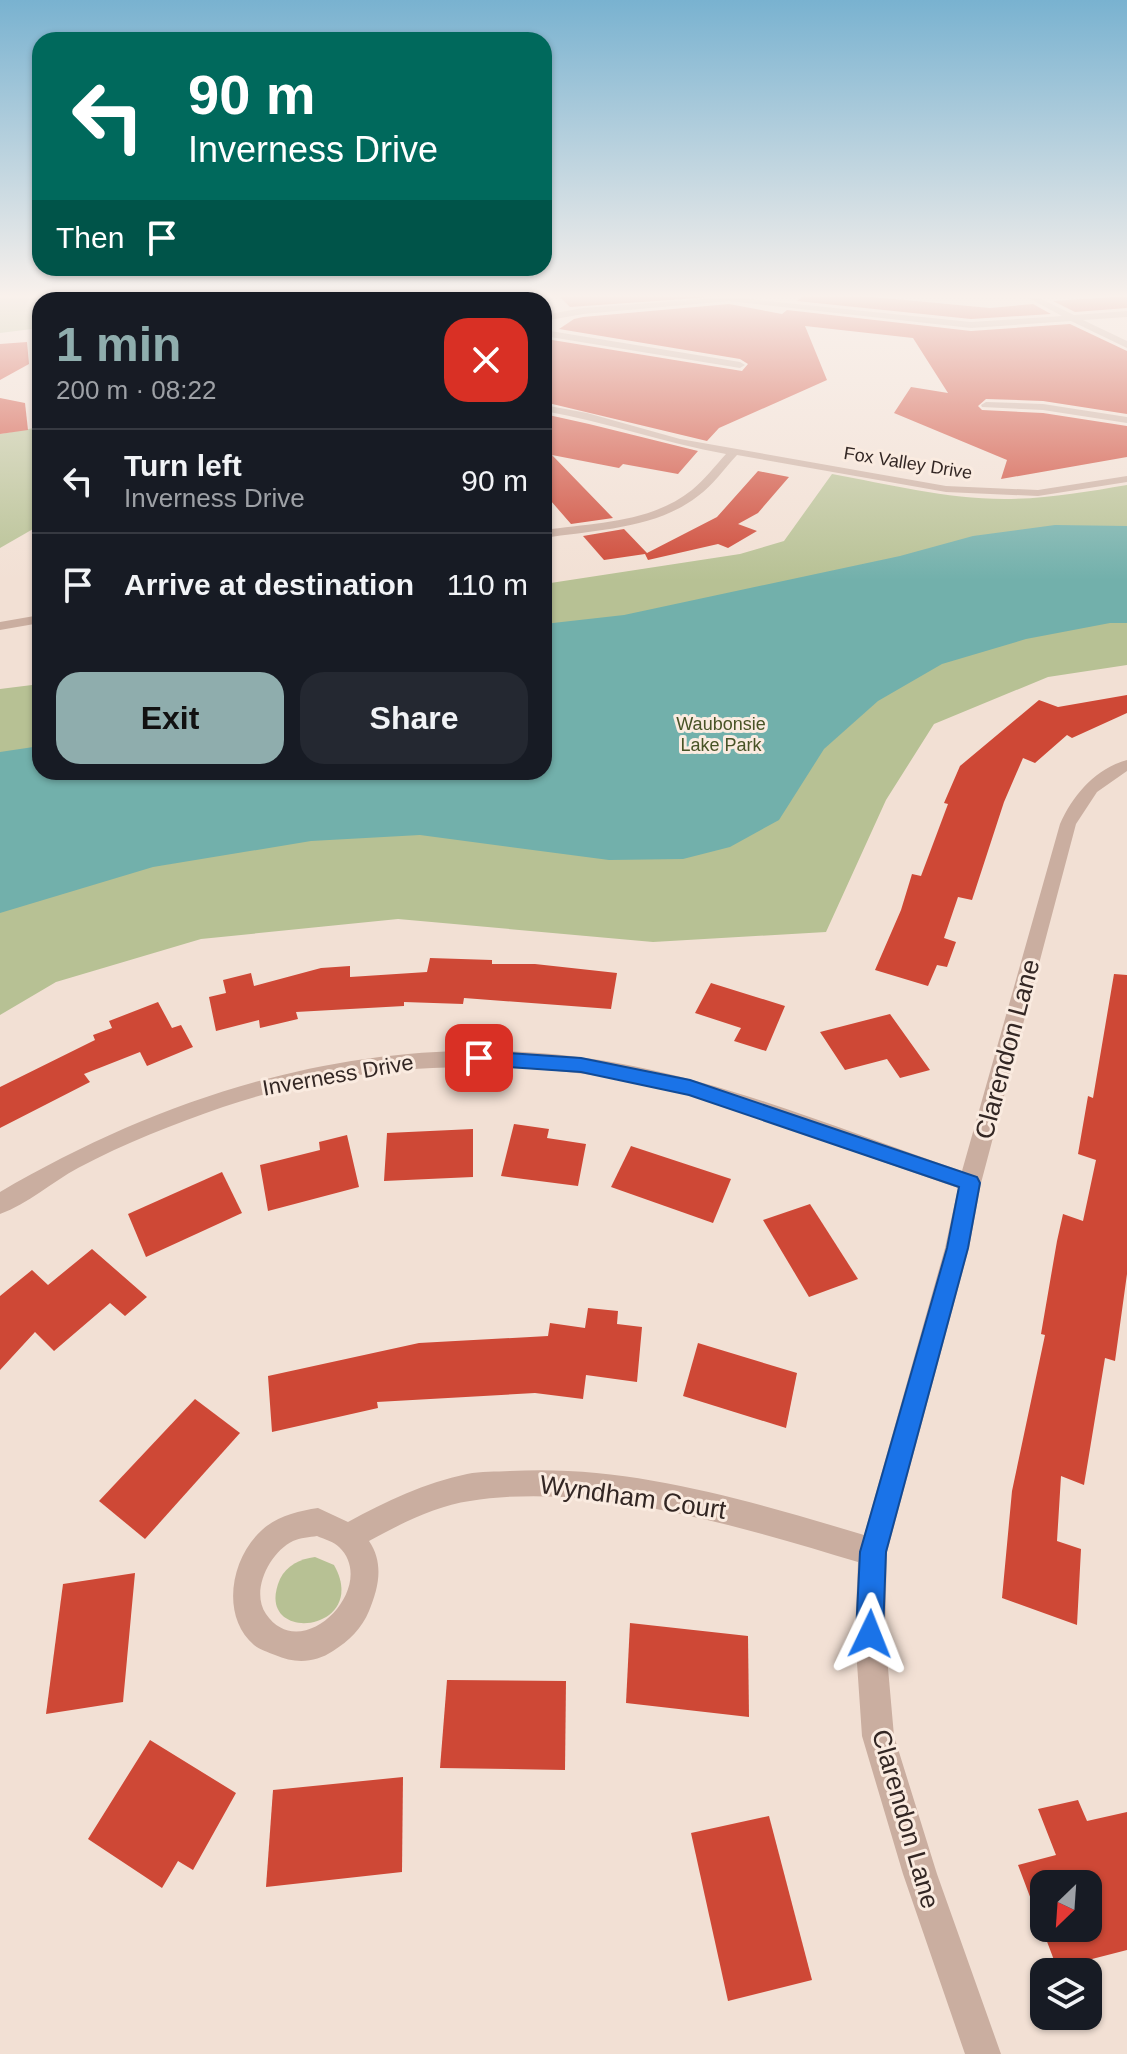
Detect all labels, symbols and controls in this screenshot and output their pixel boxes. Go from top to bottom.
text: 90 m [188,63,316,126]
icon: left [56,64,160,168]
text: Inverness Drive [188,129,438,170]
icon: arrive [140,216,184,260]
text: Then [56,221,124,254]
text: 1 min [56,318,181,371]
button: close [444,318,528,402]
text: 200 m · 08:22 [56,375,216,405]
street label: Fox Valley Drive [842,443,974,483]
text: Turn left [124,449,242,482]
icon: left [56,459,100,503]
text: 90 m [461,464,528,497]
text: Inverness Drive [124,483,305,513]
icon: arrive [56,563,100,607]
text: Arrive at destination [124,568,414,601]
text: 110 m [447,568,528,601]
button: Exit [56,672,284,764]
button: Share [300,672,528,764]
park label: Waubonsie Lake Park [676,714,766,755]
street label: Clarendon Lane [969,956,1045,1142]
pin [445,1024,513,1092]
icon: arrive [457,1036,501,1080]
street label: Inverness Drive [261,1049,415,1101]
street label: Wyndham Court [538,1469,729,1525]
position arrow [828,1592,912,1676]
street label: Clarendon Lane [866,1726,946,1912]
north arrow [1030,1870,1102,1942]
map controls [1030,1870,1102,2030]
button: layers [1030,1958,1102,2030]

